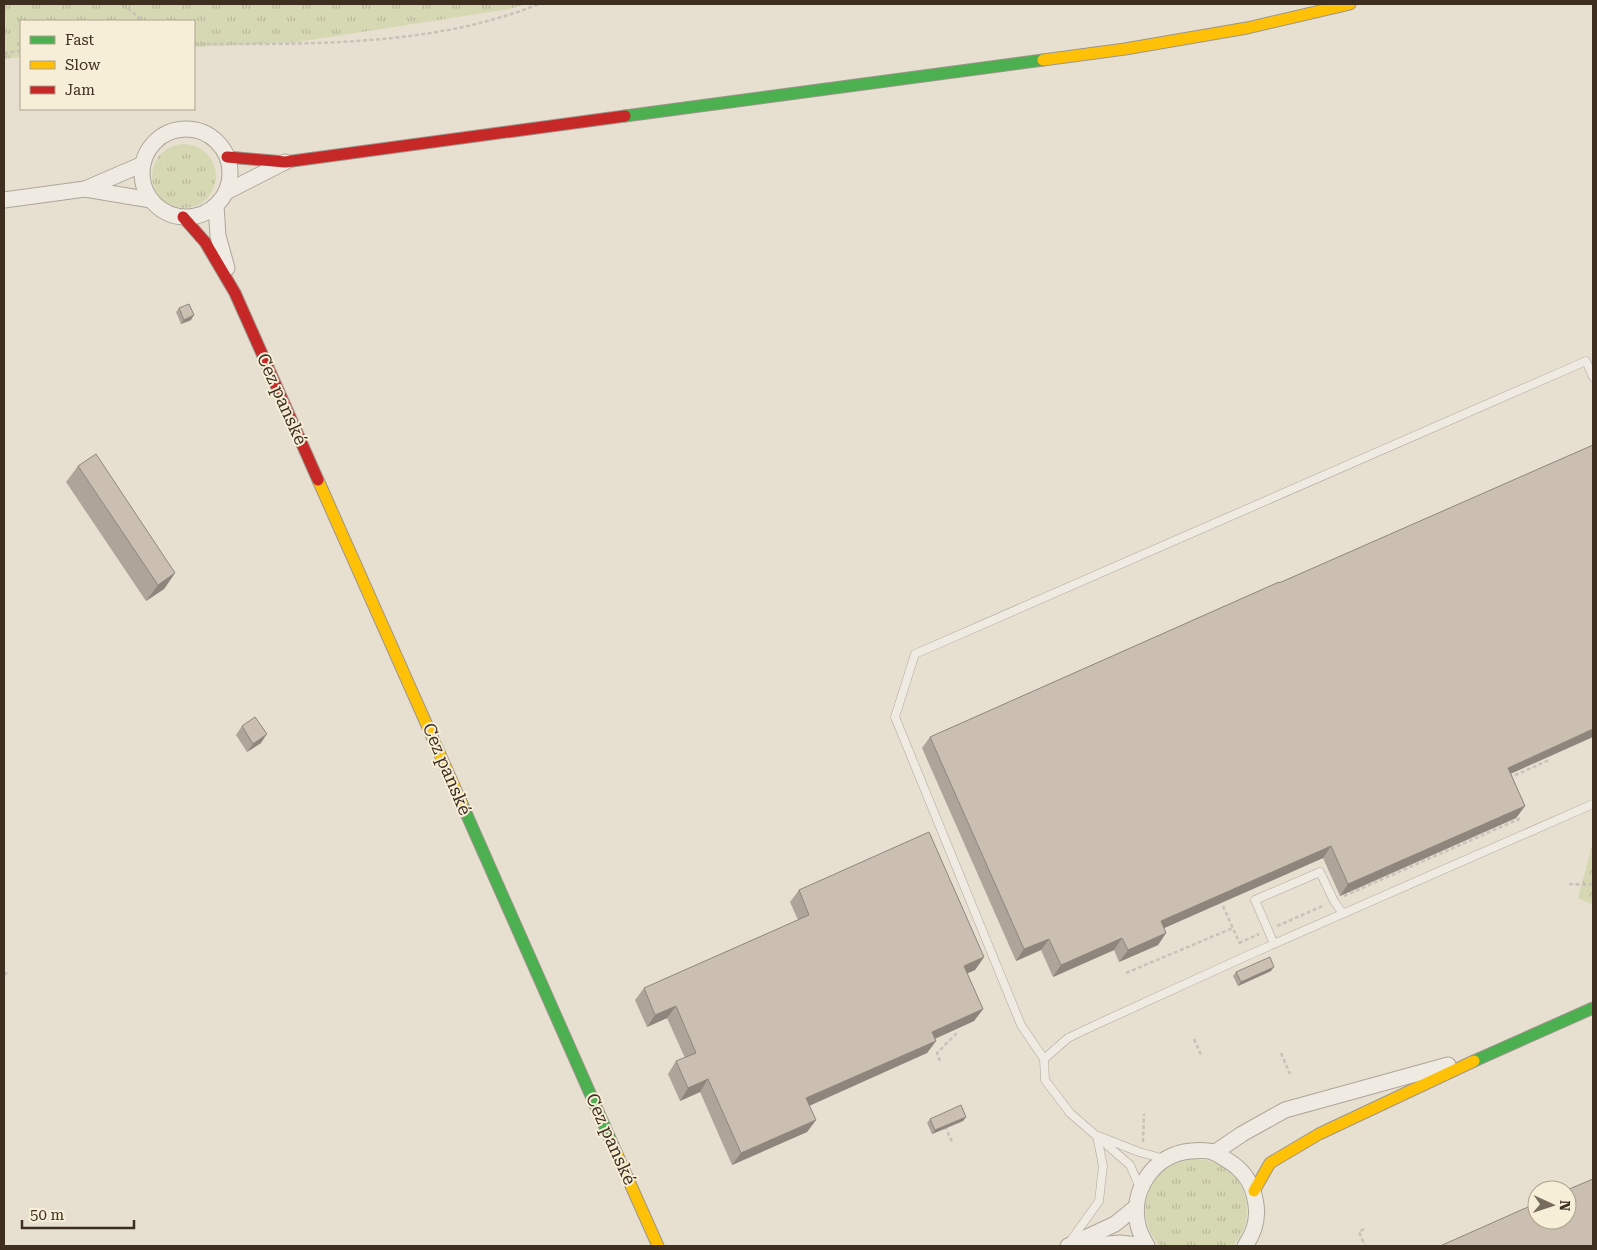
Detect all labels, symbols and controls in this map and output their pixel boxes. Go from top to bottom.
legend [20,20,195,110]
text: Fast [65,31,95,49]
text: Slow [65,56,101,74]
text: Jam [65,81,95,99]
street label: Cez panské [253,350,312,448]
street label: Cez panské [419,720,476,818]
street label: Cez panské [582,1090,641,1188]
north arrow [1527,1180,1577,1230]
scale bar [22,1198,135,1230]
text: N [1557,1200,1573,1212]
text: 50 m [30,1206,65,1224]

